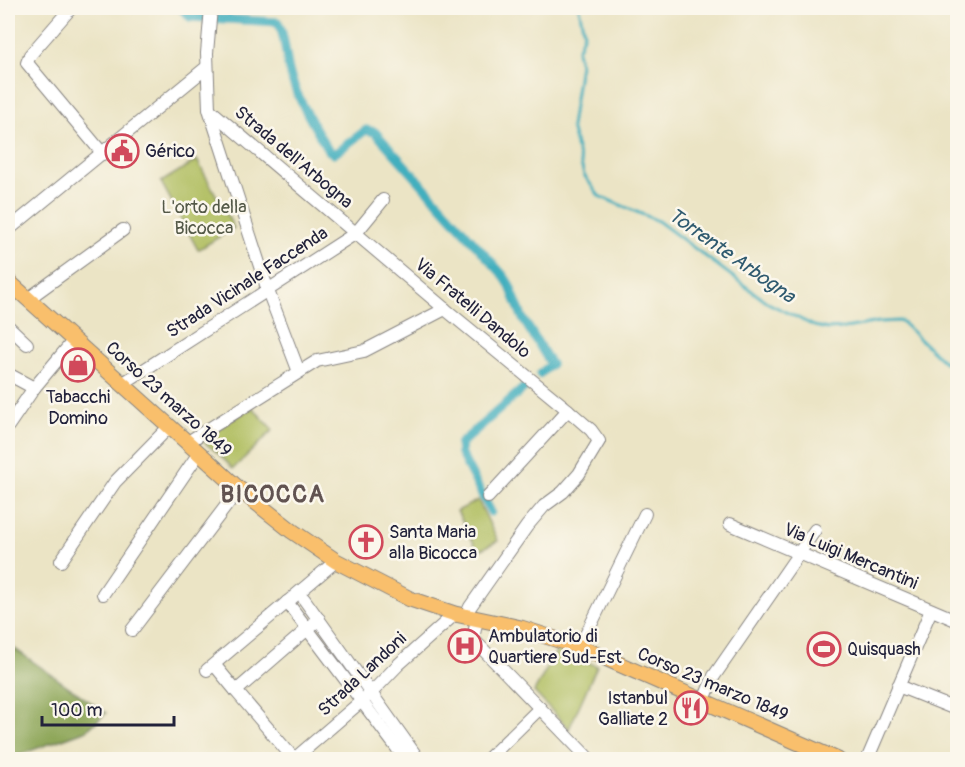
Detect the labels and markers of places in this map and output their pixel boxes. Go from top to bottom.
public building icon: Gérico [104,133,140,169]
place label: Gérico [145,140,195,163]
shop icon: Tabacchi Domino [60,347,96,383]
place label: Tabacchi Domino [46,386,110,430]
place label: Santa Maria alla Bicocca [389,521,477,565]
church icon: Santa Maria alla Bicocca [348,524,384,560]
place label: Ambulatorio di Quartiere Sud-Est [488,625,622,669]
hospital icon: Ambulatorio di Quartiere Sud-Est [447,628,483,664]
sports icon: Quisquash [806,631,842,667]
place label: Quisquash [847,638,921,661]
place label: Istanbul Galliate 2 [598,687,668,731]
restaurant icon: Istanbul Galliate 2 [673,690,709,726]

